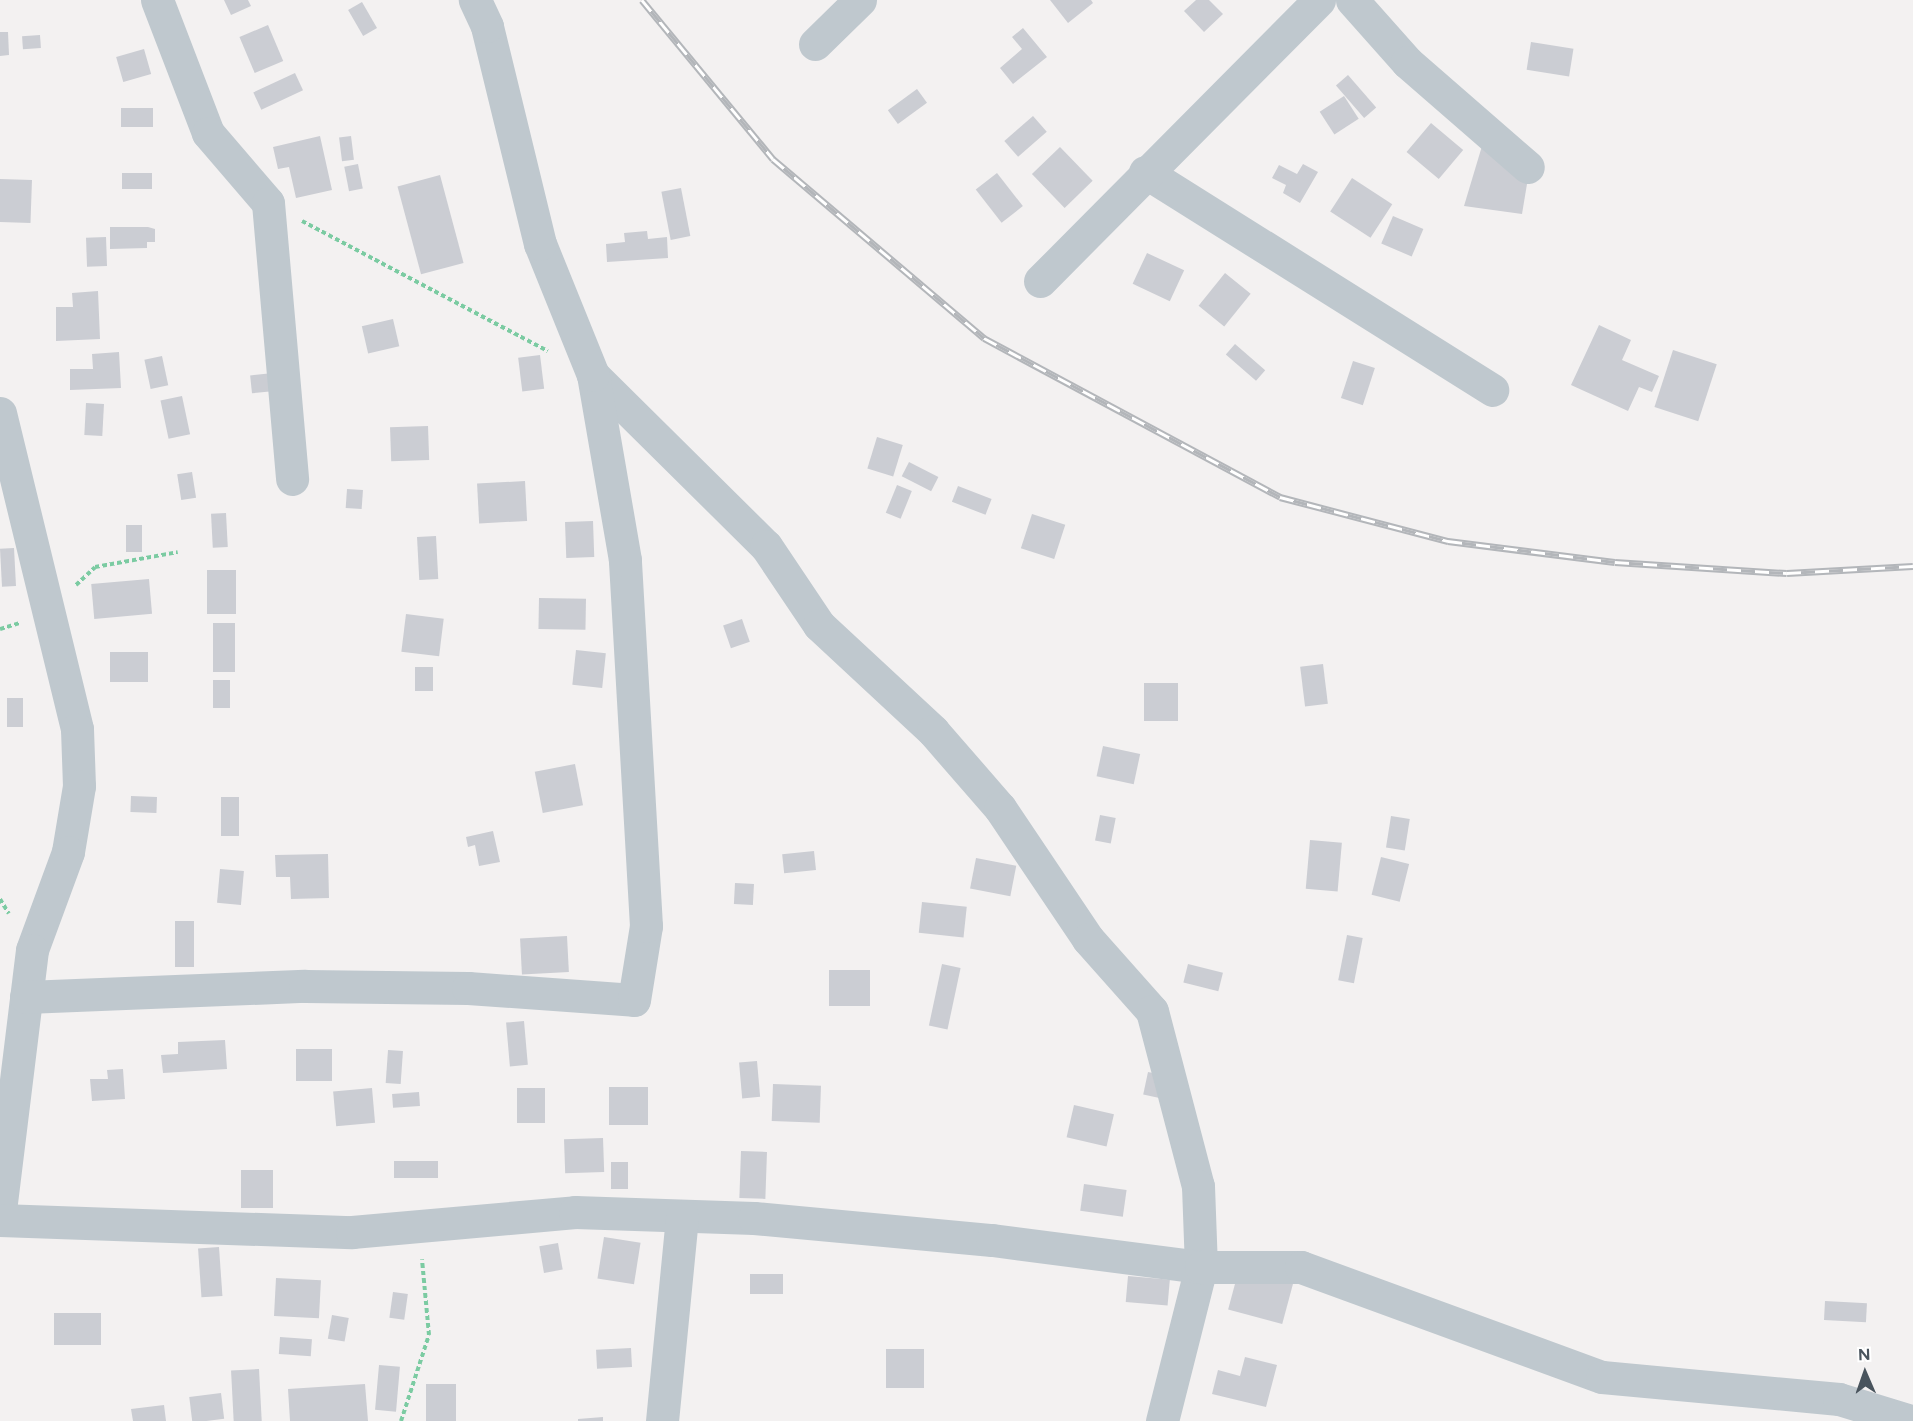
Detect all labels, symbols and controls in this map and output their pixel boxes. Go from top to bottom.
north arrow [1835,1343,1895,1403]
text: N [1858,1345,1871,1364]

